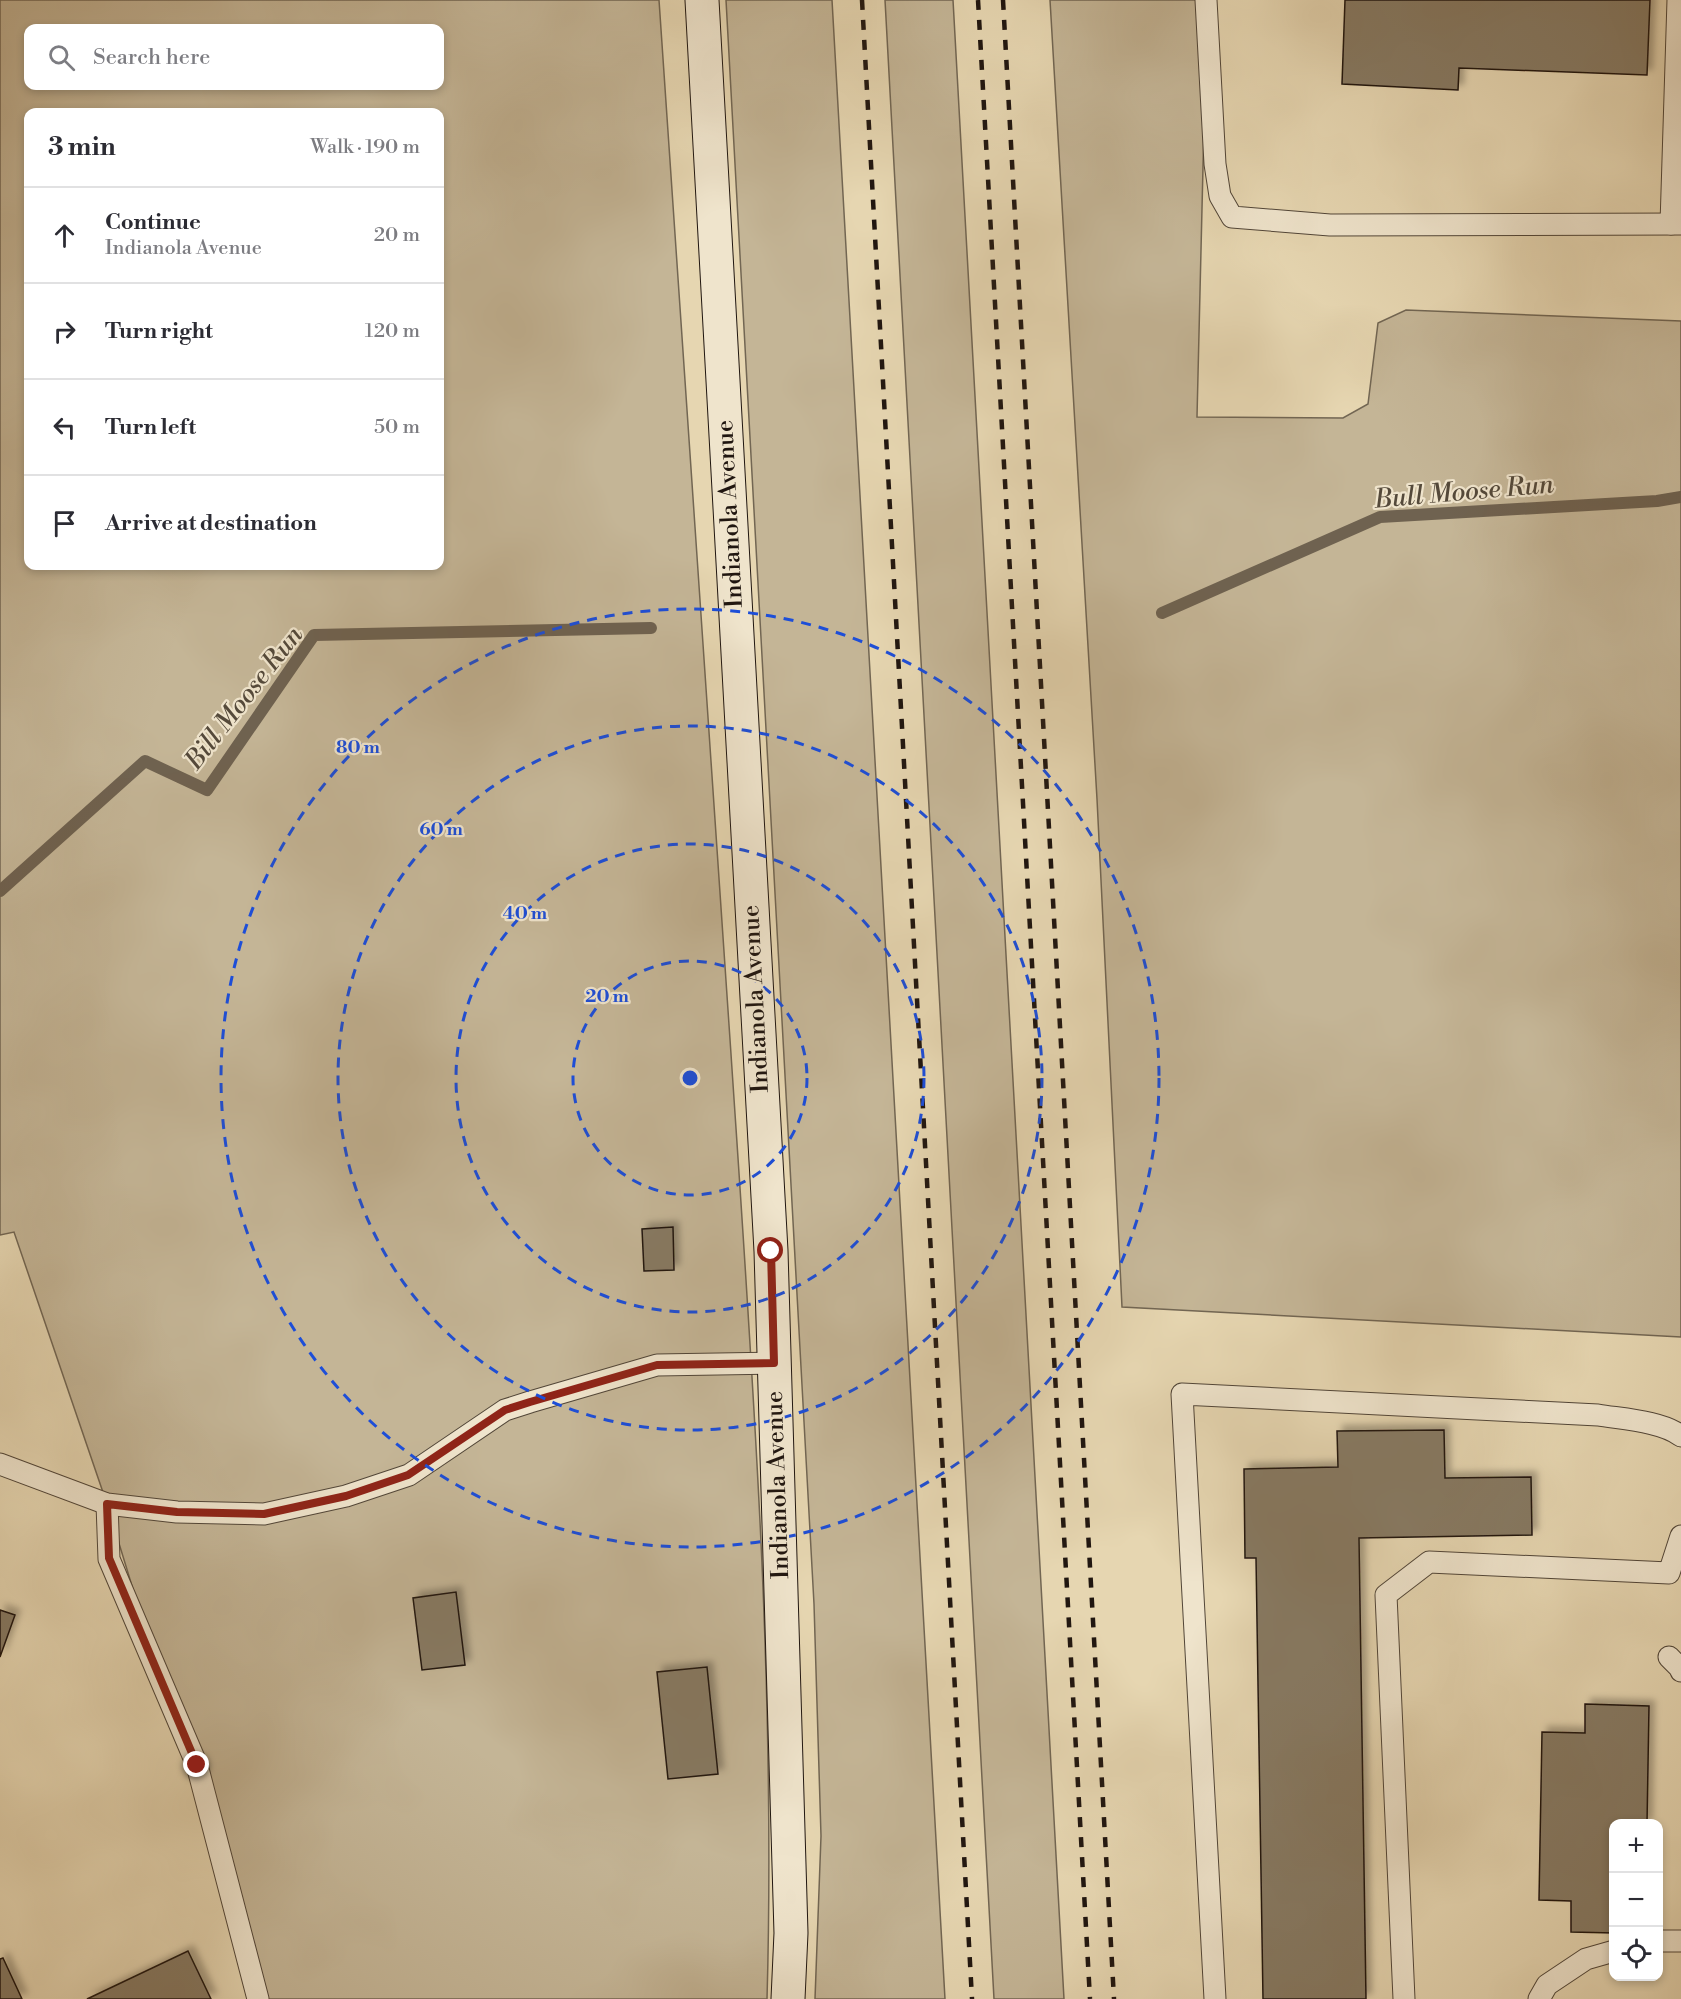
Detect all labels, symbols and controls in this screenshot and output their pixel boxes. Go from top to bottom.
search box [24,24,444,90]
icon: search [45,41,78,74]
text: Search here [93,44,210,71]
text: 3 min [48,131,116,163]
text: Walk · 190 m [310,135,420,160]
text: Continue [105,209,201,236]
icon: ahead [48,219,81,252]
text: 20 m [374,223,420,248]
text: Indianola Avenue [105,236,262,261]
icon: right [48,315,81,348]
text: Turn right [105,318,213,345]
text: 120 m [365,319,420,344]
icon: left [48,411,81,444]
text: Turn left [105,414,196,441]
text: 50 m [374,415,420,440]
street label: Indianola Avenue [710,419,750,609]
water label: Bull Moose Run [1372,468,1555,516]
icon: arrive [48,507,81,540]
text: Arrive at destination [105,510,317,537]
water label: Bill Moose Run [177,620,310,777]
text: 80 m [336,736,381,759]
text: 60 m [419,818,463,841]
text: 40 m [503,902,548,925]
street label: Indianola Avenue [736,904,776,1094]
text: 20 m [585,985,629,1008]
centre of rings [680,1068,700,1088]
route start [757,1237,783,1263]
street label: Indianola Avenue [760,1390,796,1580]
route end [183,1751,209,1777]
map controls [1609,1819,1663,1981]
button: + [1609,1819,1663,1873]
button: − [1609,1873,1663,1927]
button: locate [1609,1927,1663,1981]

